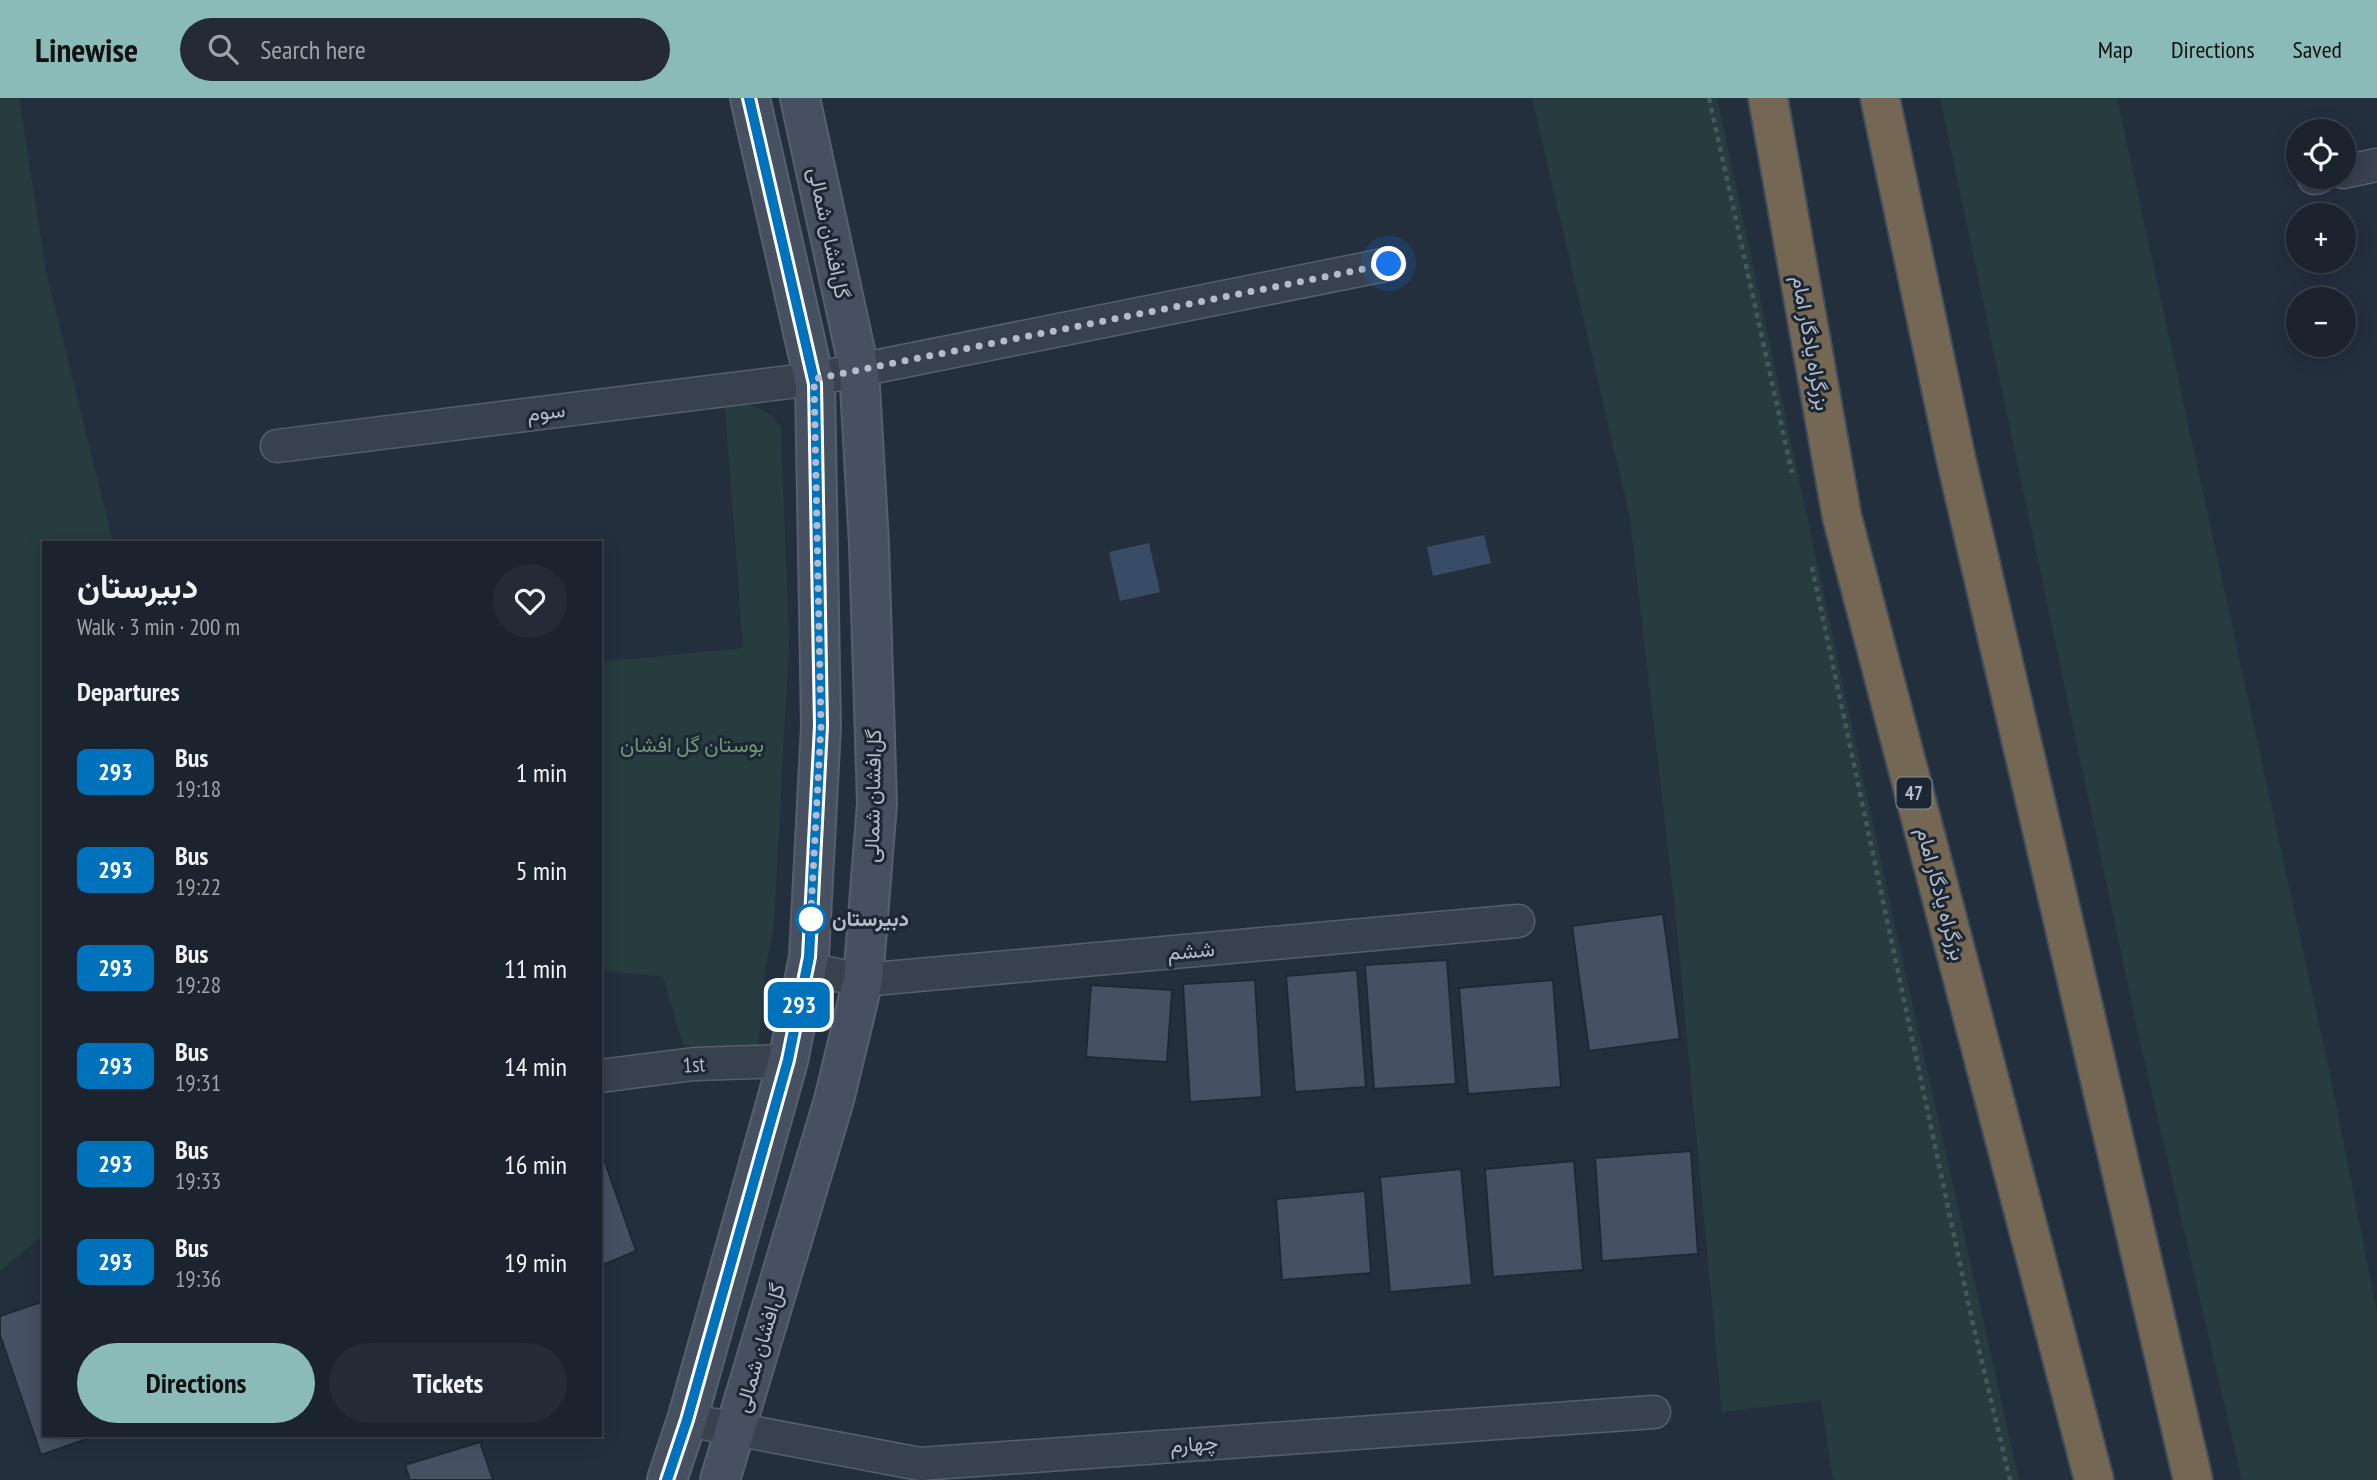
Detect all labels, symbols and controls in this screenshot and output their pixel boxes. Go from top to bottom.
search box [180,18,670,81]
text: Linewise [35,28,138,71]
icon: search [204,30,242,68]
text: Search here [260,33,366,66]
text: Map [2098,34,2133,65]
text: Directions [2171,34,2255,65]
text: Saved [2293,34,2342,65]
map controls [2286,119,2356,357]
button: locate [2286,119,2356,189]
street label: گل‌افشان شمالی [802,165,857,301]
button: + [2286,203,2356,273]
your location [1371,246,1406,281]
street label: بزرگراه یادگار امام [1785,273,1837,413]
button: − [2286,287,2356,357]
street label: سوم [525,396,567,428]
text: دبیرستان [77,564,198,607]
button: heart [493,564,567,638]
text: Walk · 3 min · 200 m [77,612,240,641]
text: Departures [77,675,180,708]
street label: گل‌افشان شمالی [858,729,887,863]
park label: بوستان گل افشان [620,731,764,758]
text: Bus [175,741,208,774]
text: 293 [98,756,133,787]
text: 1 min [516,756,567,789]
text: 19:18 [175,774,221,803]
road number: 47 [1896,778,1932,808]
street label: بزرگراه یادگار امام [1910,824,1972,964]
text: Bus [175,839,208,872]
text: 293 [98,854,133,885]
text: 5 min [516,854,567,887]
text: 19:22 [175,872,221,901]
marker: دبیرستان [796,904,826,934]
place label: دبیرستان [832,905,909,932]
street label: ششم [1166,935,1216,967]
text: Bus [175,937,208,970]
text: 293 [98,952,133,983]
text: 11 min [504,952,567,985]
text: 19:28 [175,970,221,999]
line badge: 293 [759,982,839,1028]
text: 293 [782,989,816,1020]
text: Bus [175,1035,208,1068]
text: 293 [98,1050,133,1081]
text: 14 min [504,1050,567,1083]
street label: 1st [682,1050,706,1079]
text: 19:31 [175,1068,221,1097]
text: Bus [175,1133,208,1166]
text: 293 [98,1148,133,1179]
text: 16 min [504,1148,567,1181]
text: 19:33 [175,1166,221,1195]
text: Bus [175,1231,208,1264]
text: 293 [98,1246,133,1277]
text: 19 min [504,1246,567,1279]
text: 19:36 [175,1264,221,1293]
street label: گل‌افشان شمالی [728,1280,791,1416]
button: Directions [77,1343,315,1423]
button: Tickets [329,1343,567,1423]
street label: چهارم [1169,1428,1219,1460]

